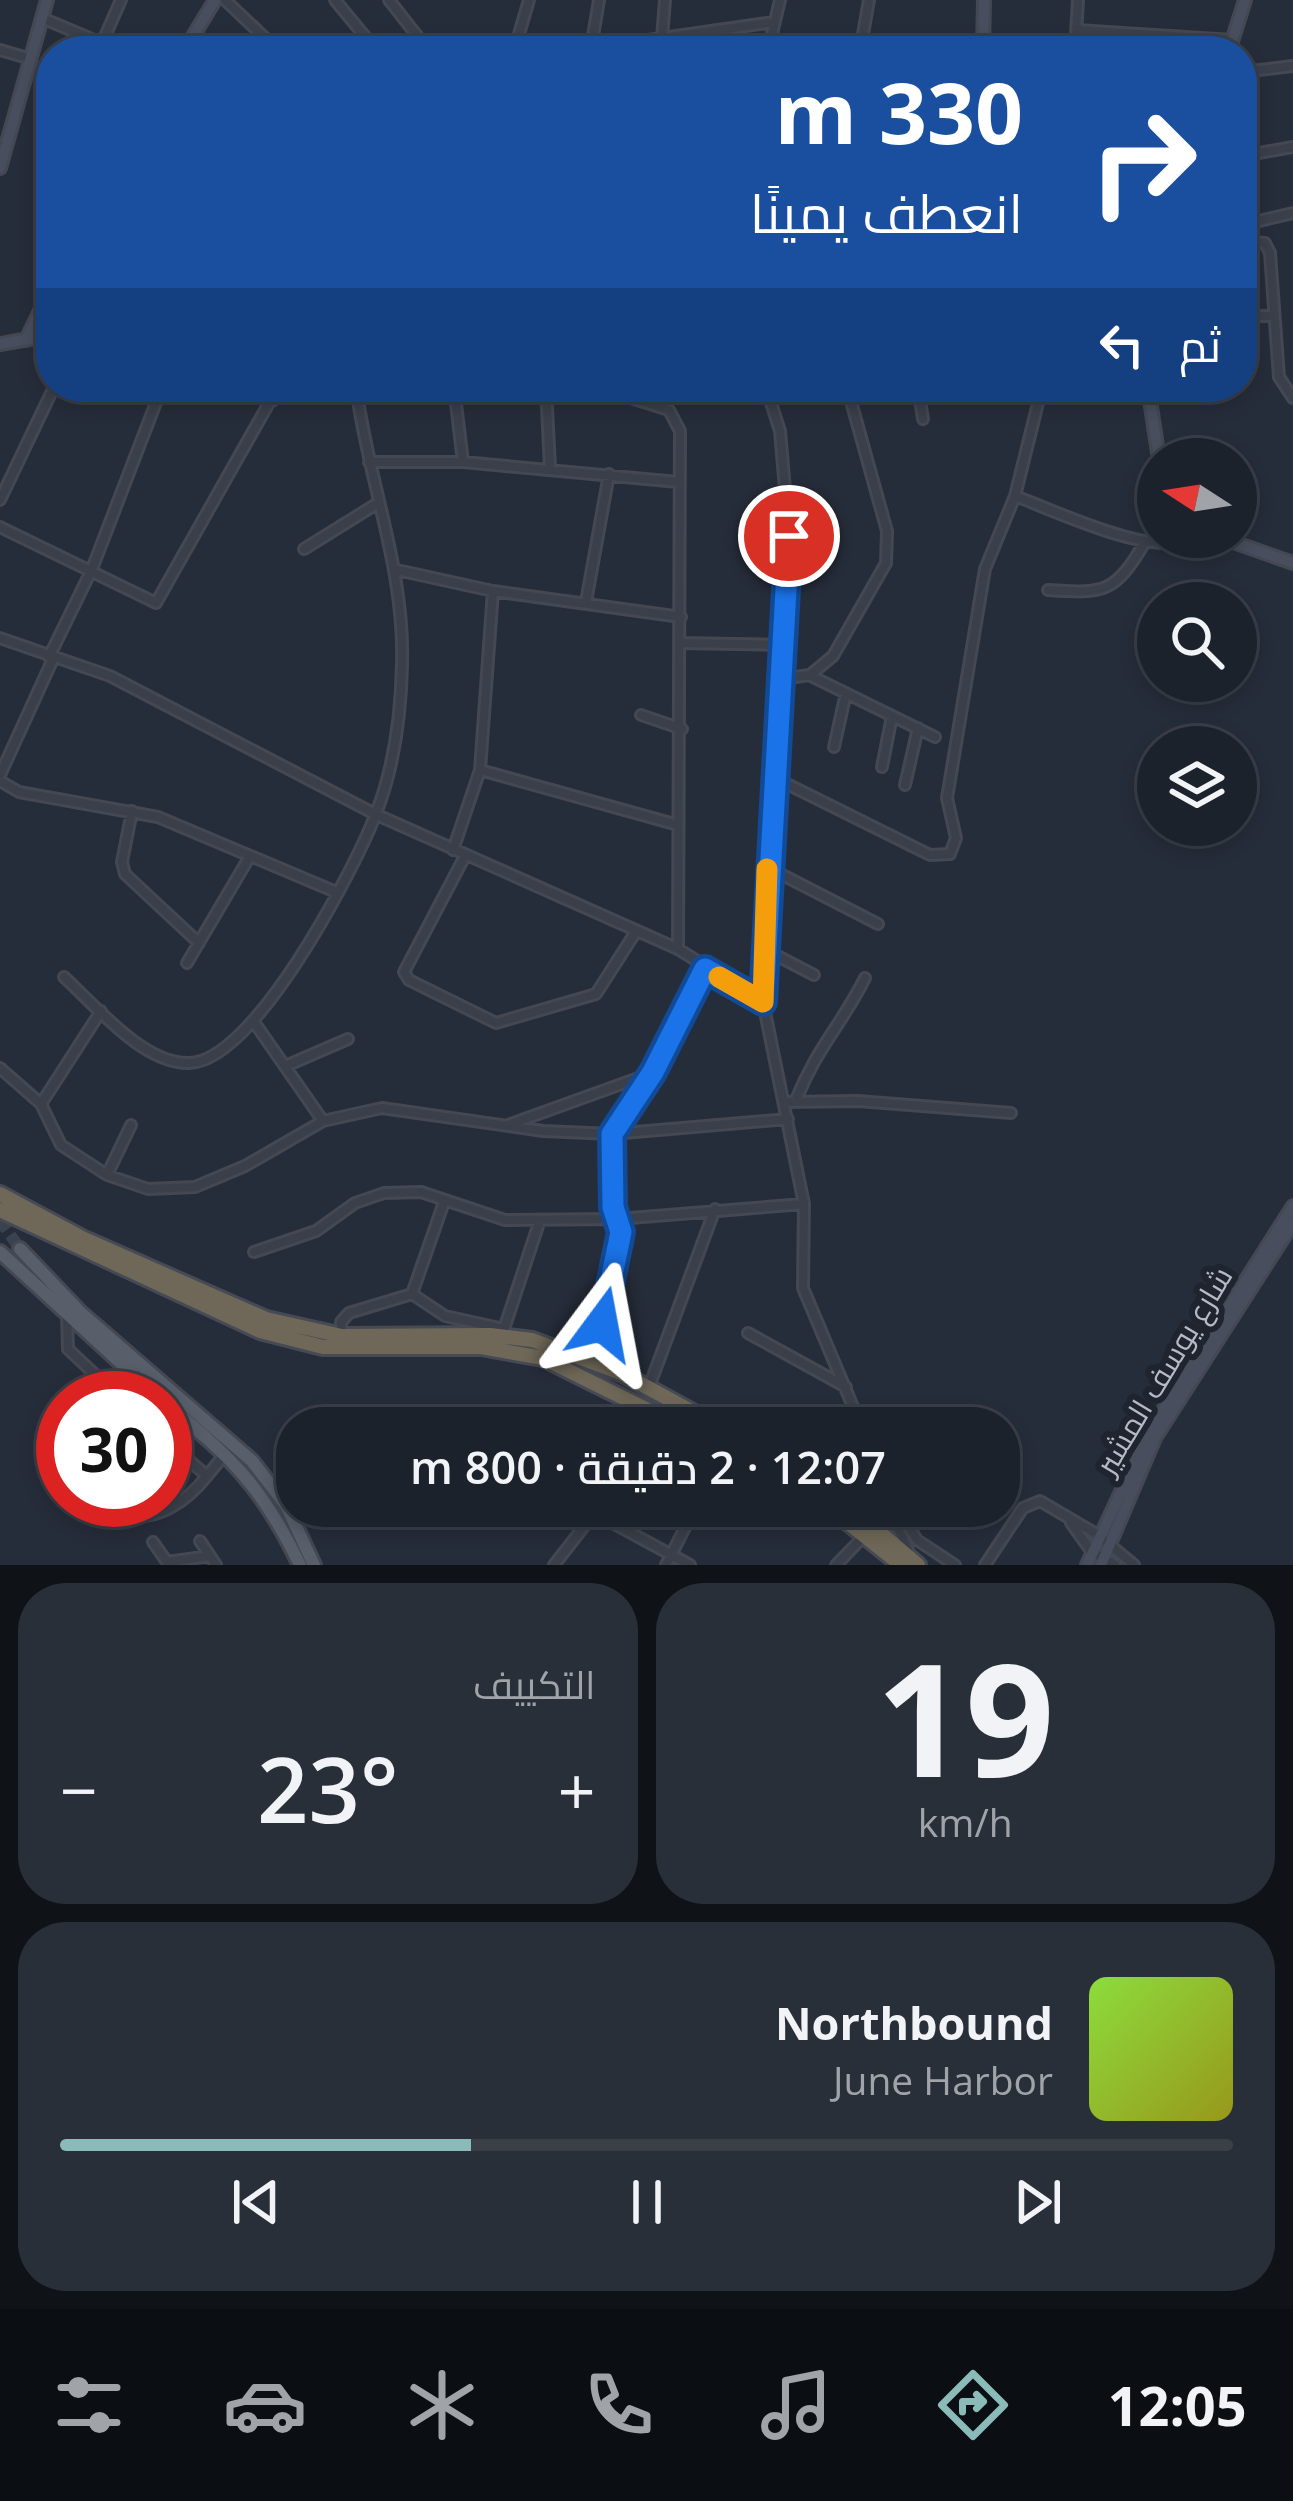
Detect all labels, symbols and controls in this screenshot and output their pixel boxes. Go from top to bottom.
text: 330 m [775,54,1023,169]
icon: right [1065,84,1221,240]
text: انعطف يمينًا [750,175,1023,249]
icon: left [1089,312,1155,378]
text: ثم [1179,314,1221,375]
north arrow [1137,438,1257,558]
map controls [1137,438,1257,846]
pin [738,485,840,587]
icon: arrive [756,503,822,569]
button: search [1137,582,1257,702]
button: layers [1137,726,1257,846]
street label: شارع يوسف المشير [1084,1258,1242,1484]
position arrow [539,1261,665,1387]
speed limit sign: 30 [36,1371,192,1527]
text: 12:07 · 2 دقيقة · 800 m [410,1436,886,1497]
text: 19 [876,1610,1054,1823]
text: التكييف [473,1657,596,1710]
text: 23° [257,1727,398,1849]
text: − [60,1744,98,1834]
text: + [558,1744,596,1834]
text: km/h [918,1795,1013,1848]
text: Northbound [775,1992,1053,2053]
text: June Harbor [833,2053,1053,2106]
icon: previous [223,2169,289,2235]
icon: pause [614,2169,680,2235]
icon: next [1005,2169,1071,2235]
icon: filters [47,2363,131,2447]
icon: car [223,2363,307,2447]
icon: climate [400,2363,484,2447]
icon: phone [577,2363,661,2447]
icon: music [754,2363,838,2447]
icon: directions [931,2363,1015,2447]
text: 12:05 [1108,2368,1247,2442]

